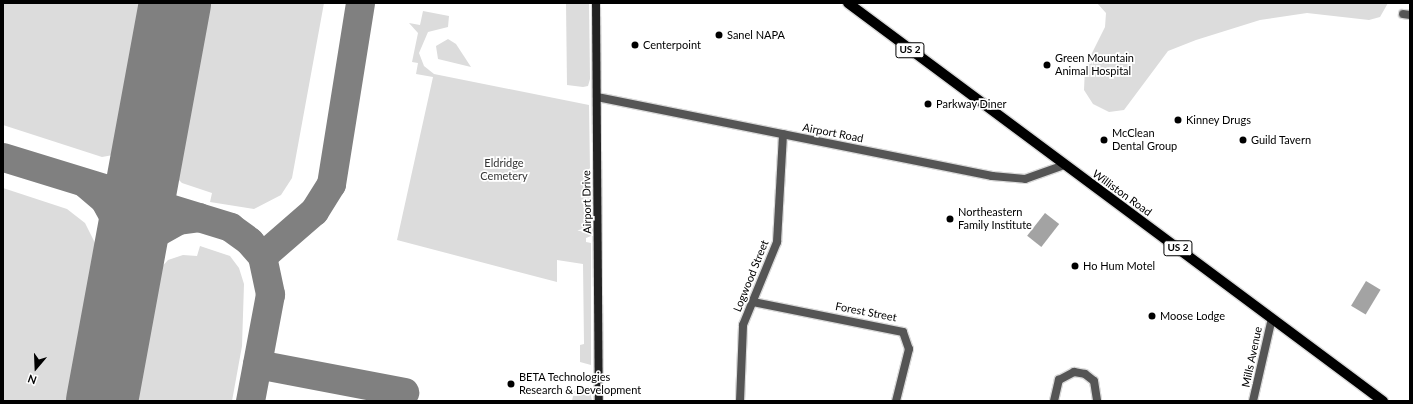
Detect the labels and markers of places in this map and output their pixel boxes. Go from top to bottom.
place label: Sanel NAPA [727,28,785,42]
marker: Sanel NAPA [714,30,724,40]
place label: Centerpoint [643,38,701,52]
marker: Centerpoint [630,40,640,50]
place label: Green Mountain Animal Hospital [1055,52,1134,78]
marker: Green Mountain Animal Hospital [1042,60,1052,70]
place label: Parkway Diner [936,97,1007,111]
marker: Parkway Diner [923,99,933,109]
place label: Kinney Drugs [1186,113,1251,127]
marker: Kinney Drugs [1173,115,1183,125]
place label: McClean Dental Group [1112,127,1177,153]
place label: Guild Tavern [1251,133,1311,147]
marker: McClean Dental Group [1099,135,1109,145]
marker: Guild Tavern [1238,135,1248,145]
place label: Northeastern Family Institute [958,206,1032,232]
marker: Northeastern Family Institute [945,214,955,224]
place label: Ho Hum Motel [1083,259,1155,273]
marker: Ho Hum Motel [1070,261,1080,271]
place label: Moose Lodge [1160,309,1225,323]
marker: Moose Lodge [1147,311,1157,321]
place label: BETA Technologies Research & Development [519,371,641,397]
marker: BETA Technologies Research & Development [506,379,516,389]

